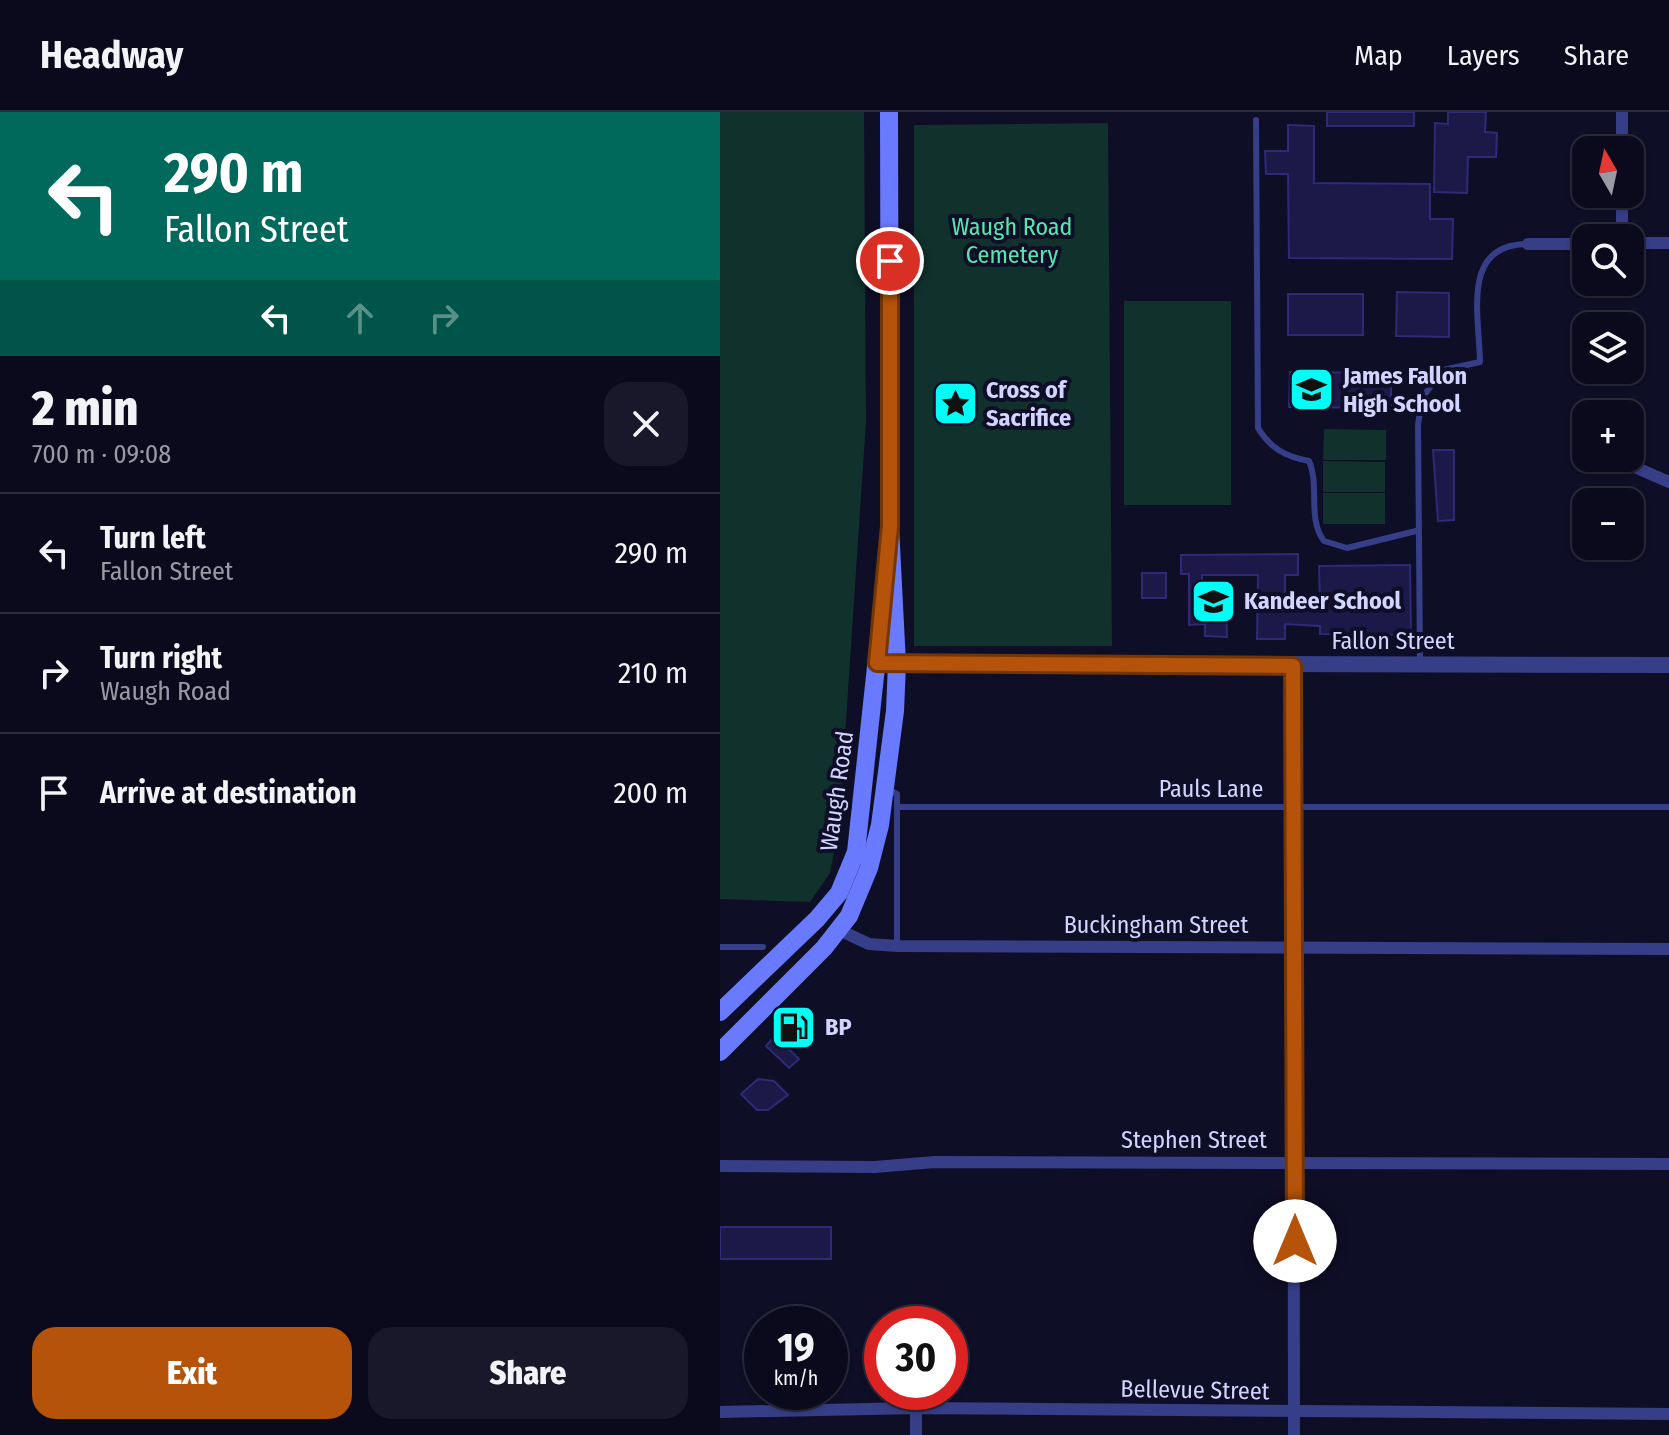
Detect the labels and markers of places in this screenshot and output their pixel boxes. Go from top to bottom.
pin [856,227,924,295]
place label: James Fallon High School [1342,362,1467,418]
school or university icon: James Fallon High School [1288,366,1336,414]
place label: Cross of Sacrifice [986,376,1071,432]
place icon: Cross of Sacrifice [931,380,979,428]
school or university icon: Kandeer School [1189,577,1237,625]
place label: Kandeer School [1244,587,1402,615]
fuel station icon: BP [770,1003,818,1051]
place label: BP [825,1013,851,1041]

